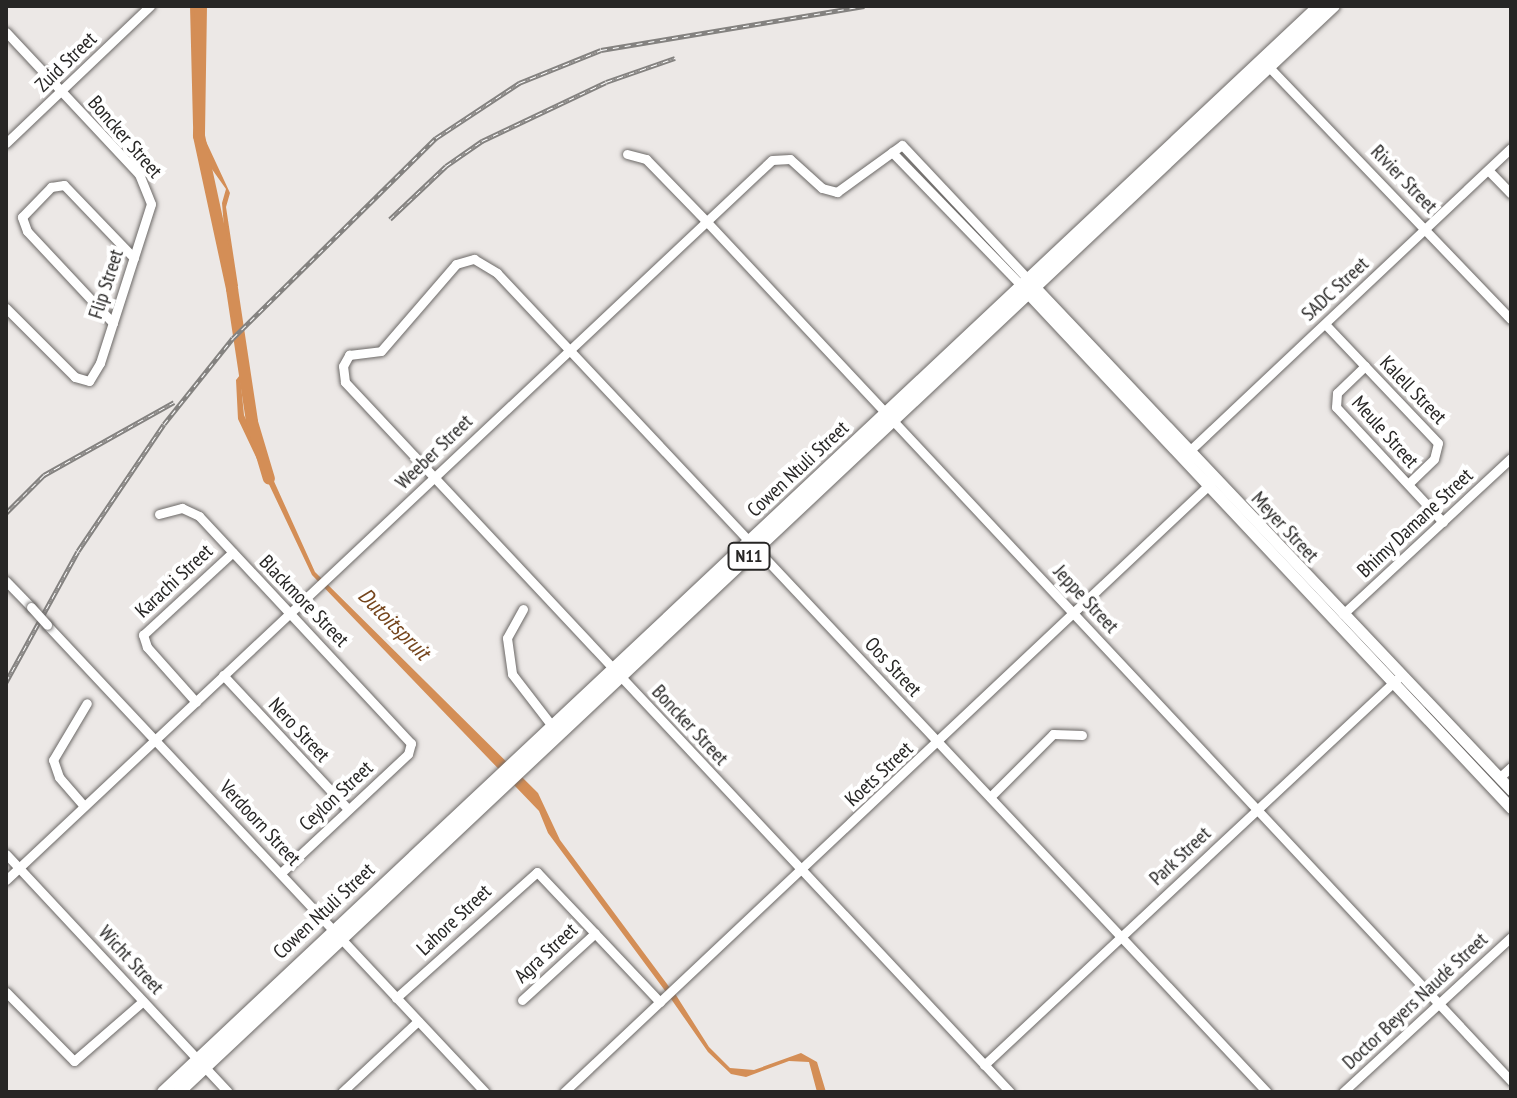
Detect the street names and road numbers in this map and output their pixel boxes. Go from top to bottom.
street label: Zuid Street [30,27,102,97]
street label: Boncker Street [83,91,167,183]
street label: Rivier Street [1366,140,1442,218]
street label: Flip Street [84,246,128,322]
street label: SADC Street [1296,252,1374,326]
street label: Kalell Street [1375,351,1451,429]
street label: Meule Street [1347,391,1423,473]
street label: Weeber Street [391,410,477,494]
street label: Cowen Ntuli Street [742,416,854,522]
street label: Bhimy Damane Street [1352,463,1478,583]
street label: Meyer Street [1246,487,1324,567]
street label: Karachi Street [130,539,218,623]
road number: N11 [727,542,771,570]
street label: Blackmore Street [254,550,354,652]
street label: Jeppe Street [1048,560,1124,638]
street label: Oos Street [860,632,926,702]
street label: Boncker Street [647,680,733,770]
street label: Nero Street [263,693,335,767]
street label: Koets Street [840,737,918,811]
street label: Ceylon Street [294,756,378,836]
street label: Verdoorn Street [214,775,306,871]
street label: Park Street [1144,822,1216,890]
street label: Cowen Ntuli Street [268,858,380,964]
street label: Lahore Street [412,880,496,960]
street label: Agra Street [510,918,582,988]
street label: Wicht Street [93,921,169,999]
street label: Doctor Beyers Naudé Street [1337,928,1493,1074]

